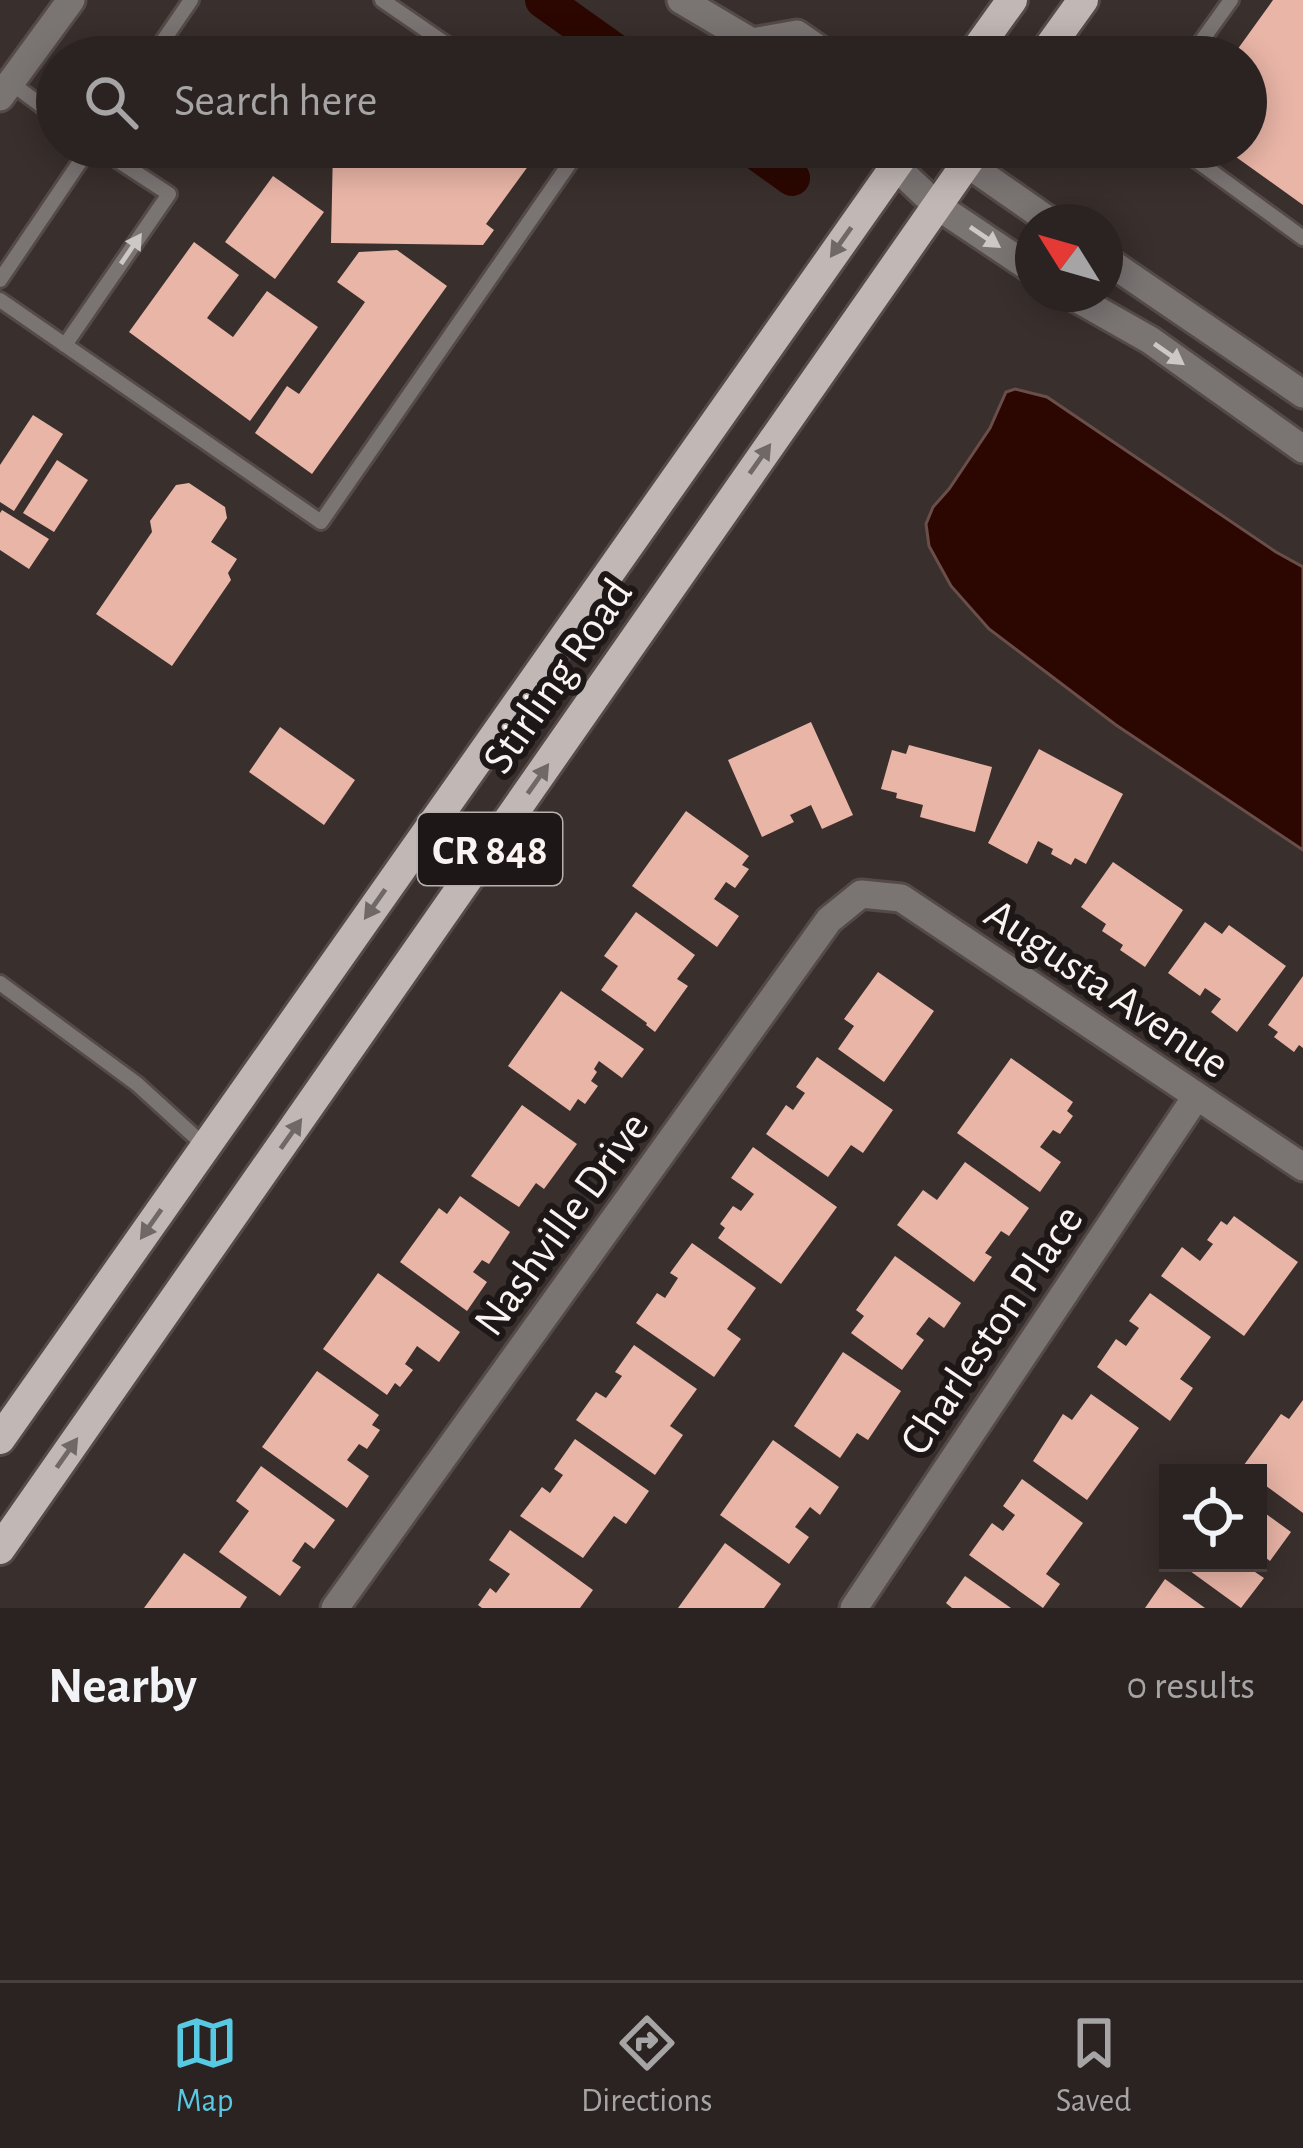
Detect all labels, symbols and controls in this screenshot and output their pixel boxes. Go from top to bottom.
search box [36,36,1267,168]
icon: search [78,69,144,135]
text: Search here [174,79,377,124]
north arrow [1015,204,1123,312]
one-way arrow [830,226,853,258]
one-way arrow [968,226,1001,248]
one-way arrow [119,233,142,265]
one-way arrow [1153,342,1185,365]
one-way arrow [748,443,771,475]
street label: Stirling Road [475,571,641,782]
one-way arrow [526,763,549,796]
road number: CR 848 [418,813,562,885]
one-way arrow [364,888,387,921]
street label: Augusta Avenue [977,891,1237,1087]
street label: Nashville Drive [466,1105,658,1344]
one-way arrow [279,1118,302,1150]
street label: Charleston Place [892,1198,1092,1463]
one-way arrow [140,1208,163,1240]
one-way arrow [55,1437,78,1469]
map controls [1159,1464,1267,1572]
button: locate [1159,1464,1267,1572]
text: Nearby [48,1661,197,1712]
text: 0 results [1127,1667,1255,1706]
tab: Map [172,2010,238,2122]
tab: Directions [581,2010,712,2122]
tab: Saved [1056,2010,1131,2122]

